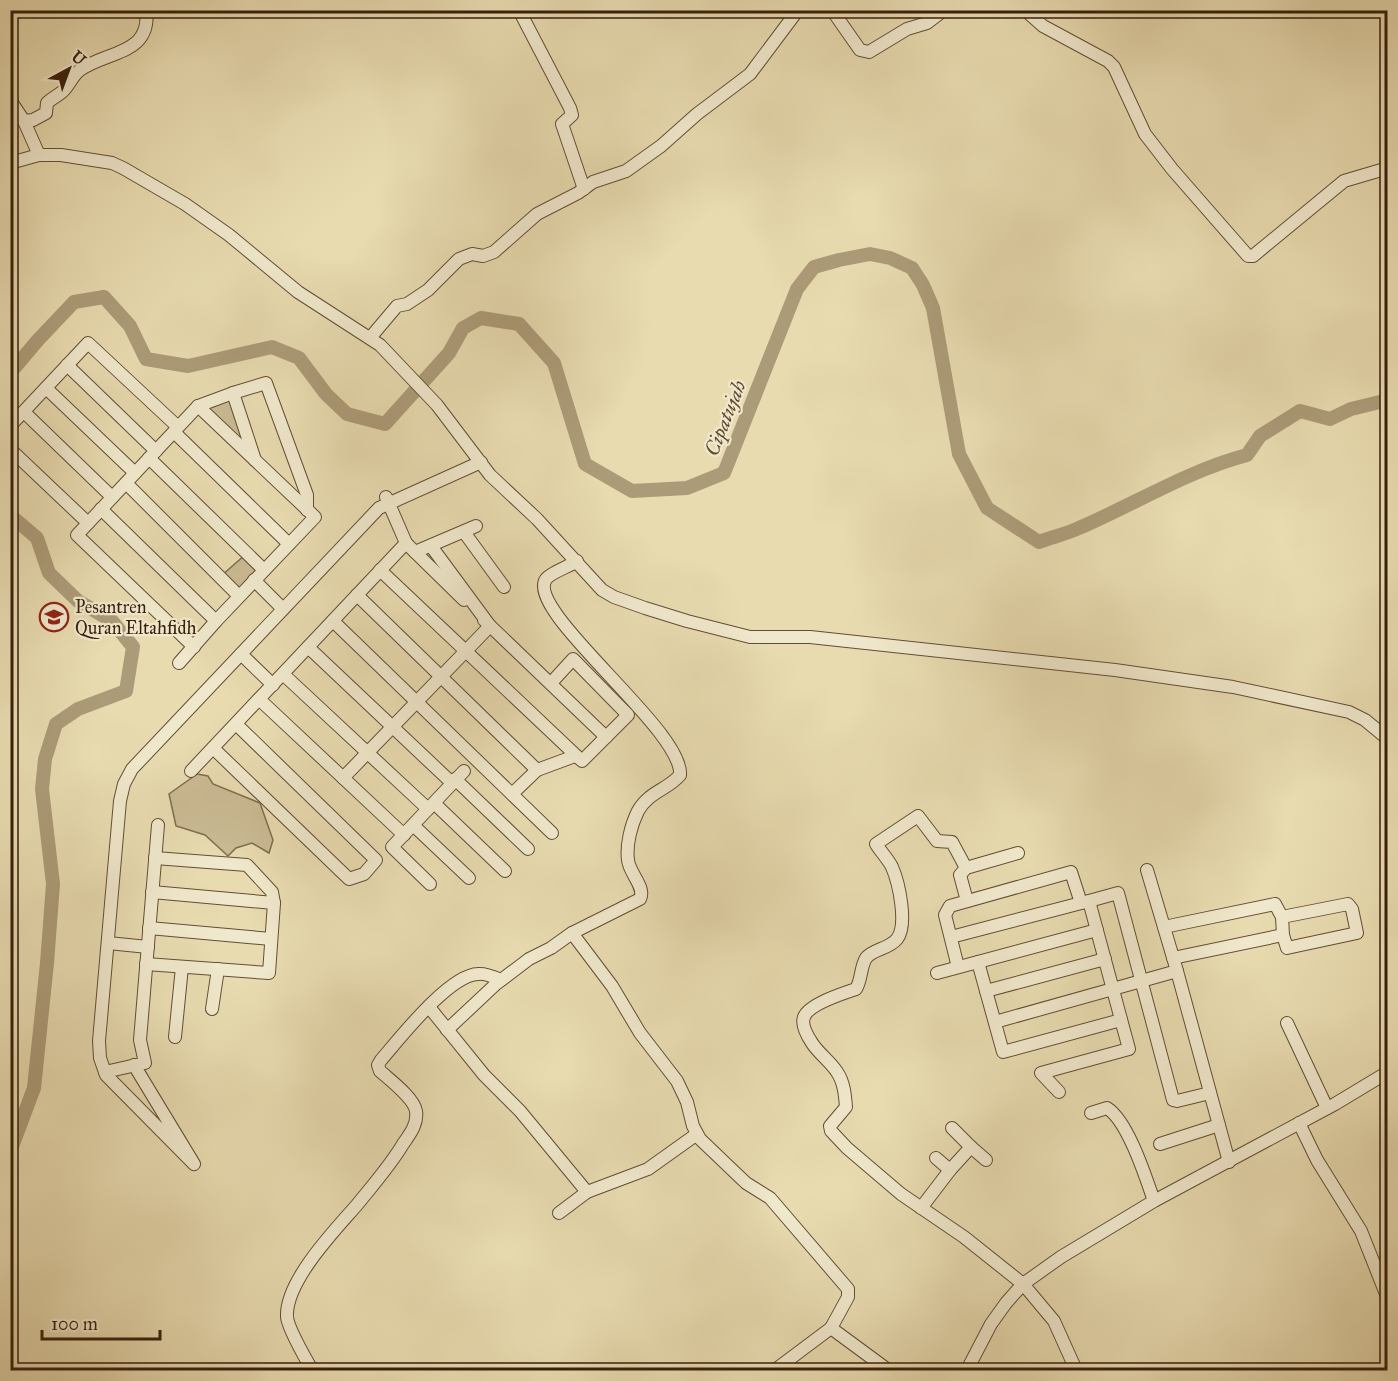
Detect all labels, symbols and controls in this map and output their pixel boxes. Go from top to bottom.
north arrow [39,39,99,99]
text: U [68,47,90,70]
water label: Cipatujah [699,377,752,459]
place label: Pesantren Quran Eltahfidh [75,596,196,639]
school or university icon: Pesantren Quran Eltahfidh [38,601,70,633]
scale bar [42,1303,160,1341]
text: 100 m [51,1313,98,1335]

